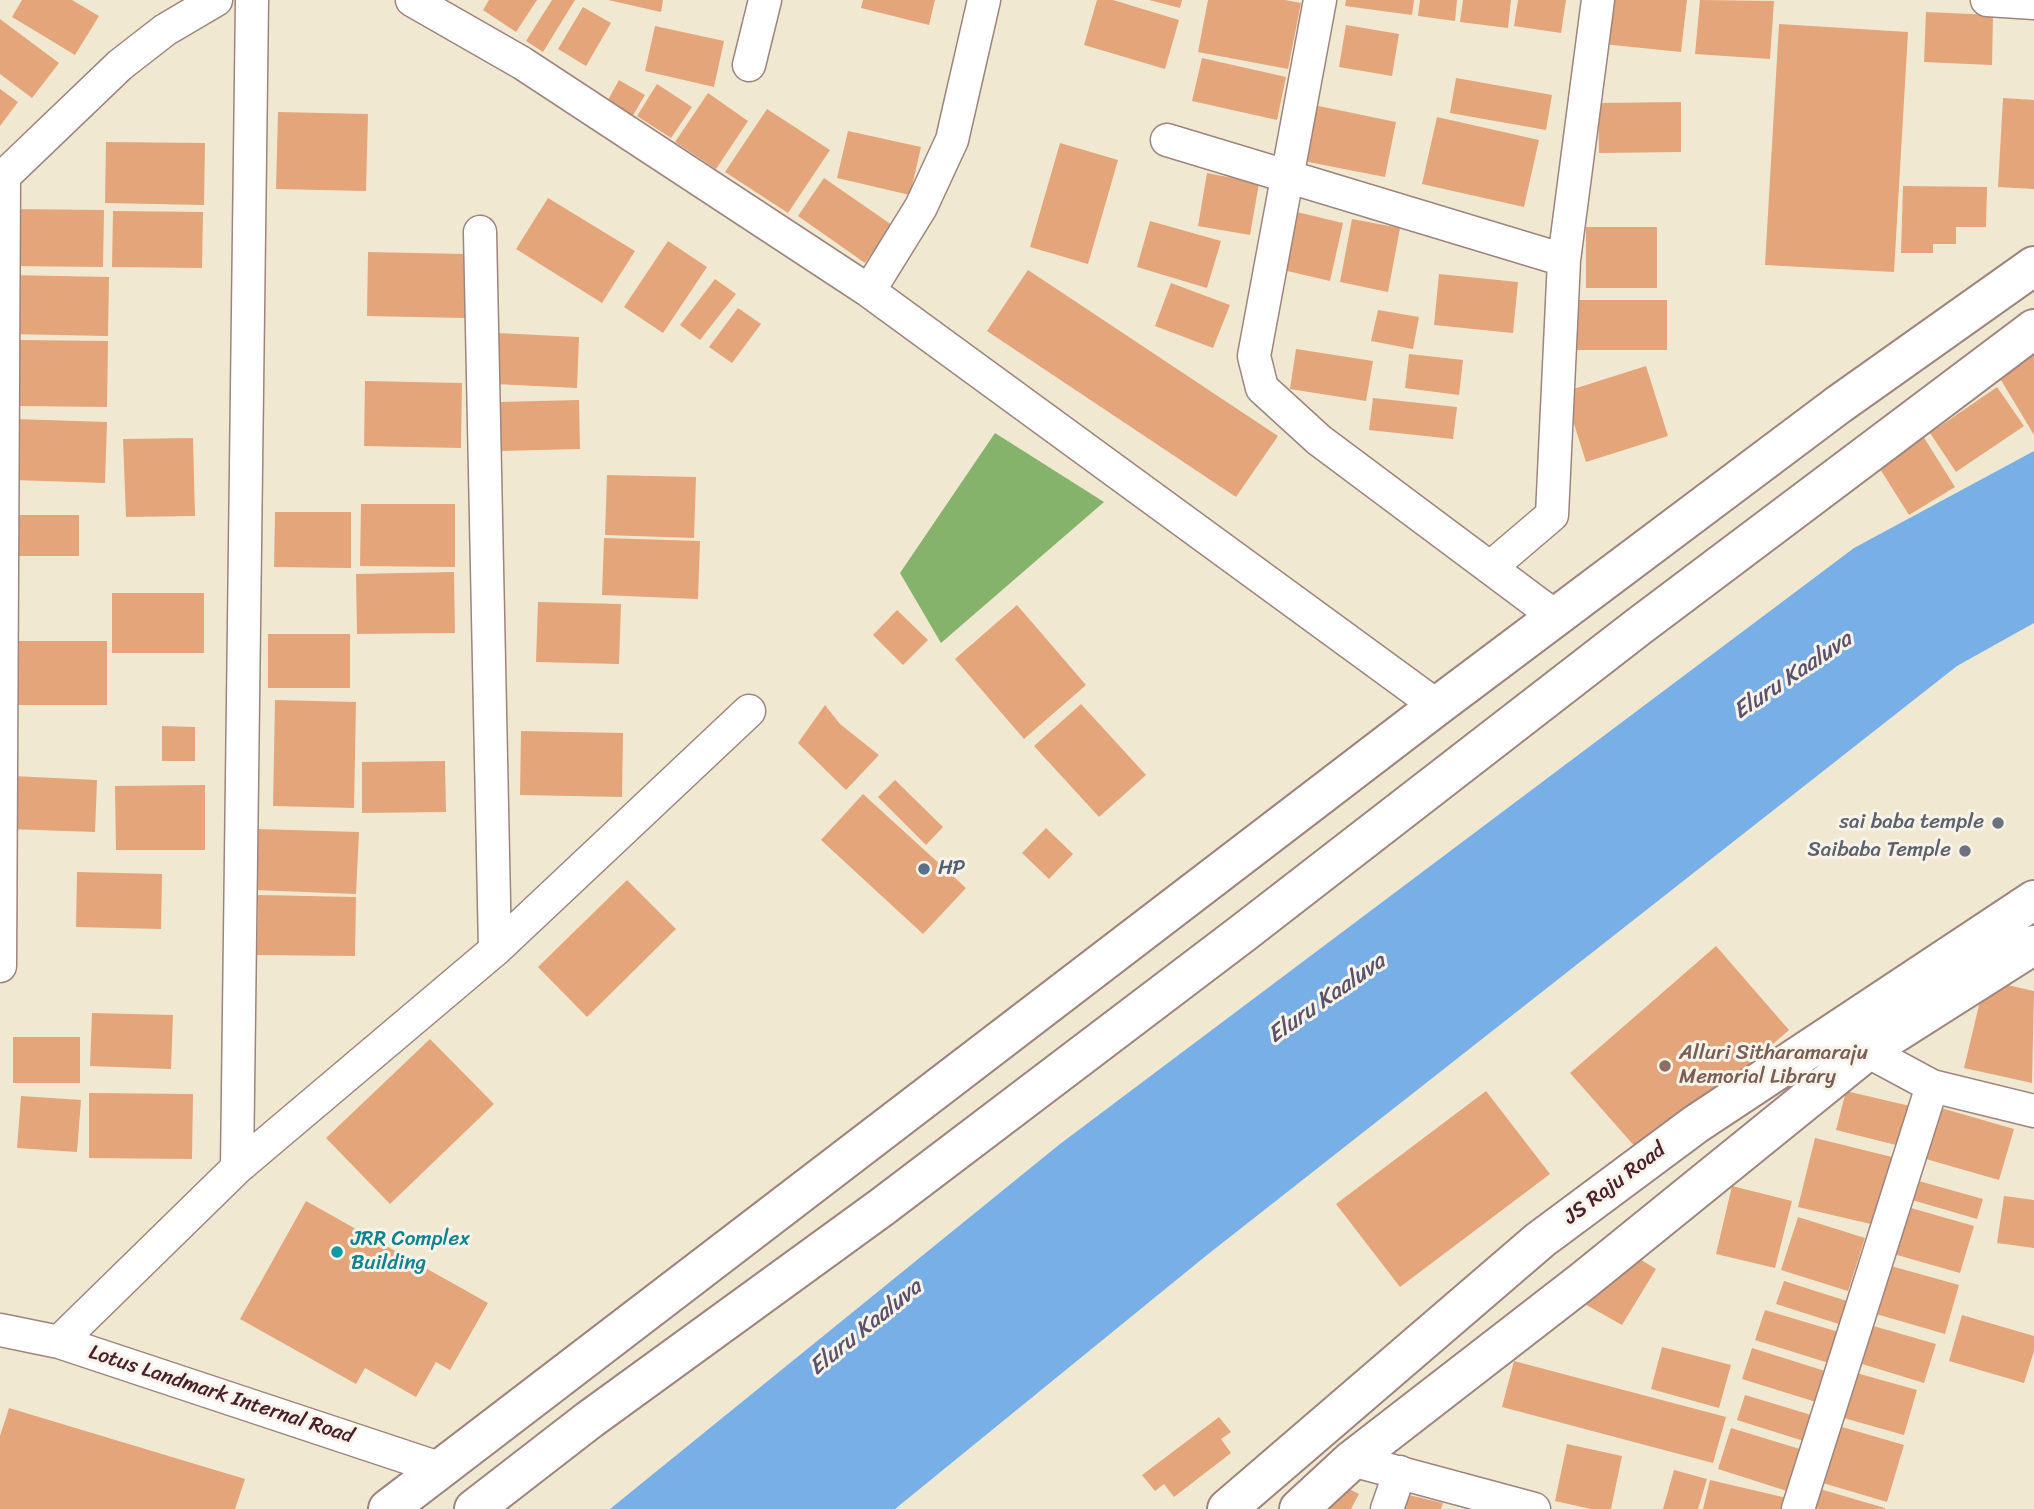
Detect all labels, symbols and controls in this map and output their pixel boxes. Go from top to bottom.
water label: Eluru Kaaluva [1728,626,1858,726]
place label: sai baba temple [1839,810,1984,836]
marker: sai baba temple [1990,815,2006,831]
place label: Saibaba Temple [1808,838,1951,864]
marker: Saibaba Temple [1957,843,1973,859]
place label: HP [938,856,965,882]
marker: HP [916,861,932,877]
water label: Eluru Kaaluva [1263,948,1391,1050]
place label: Alluri Sitharamaraju Memorial Library [1679,1041,1868,1091]
marker: Alluri Sitharamaraju Memorial Library [1657,1058,1673,1074]
street label: JS Raju Road [1559,1138,1671,1230]
place label: JRR Complex Building [351,1227,470,1277]
marker: JRR Complex Building [329,1244,345,1260]
water label: Eluru Kaaluva [804,1274,928,1382]
street label: Lotus Landmark Internal Road [85,1340,357,1450]

